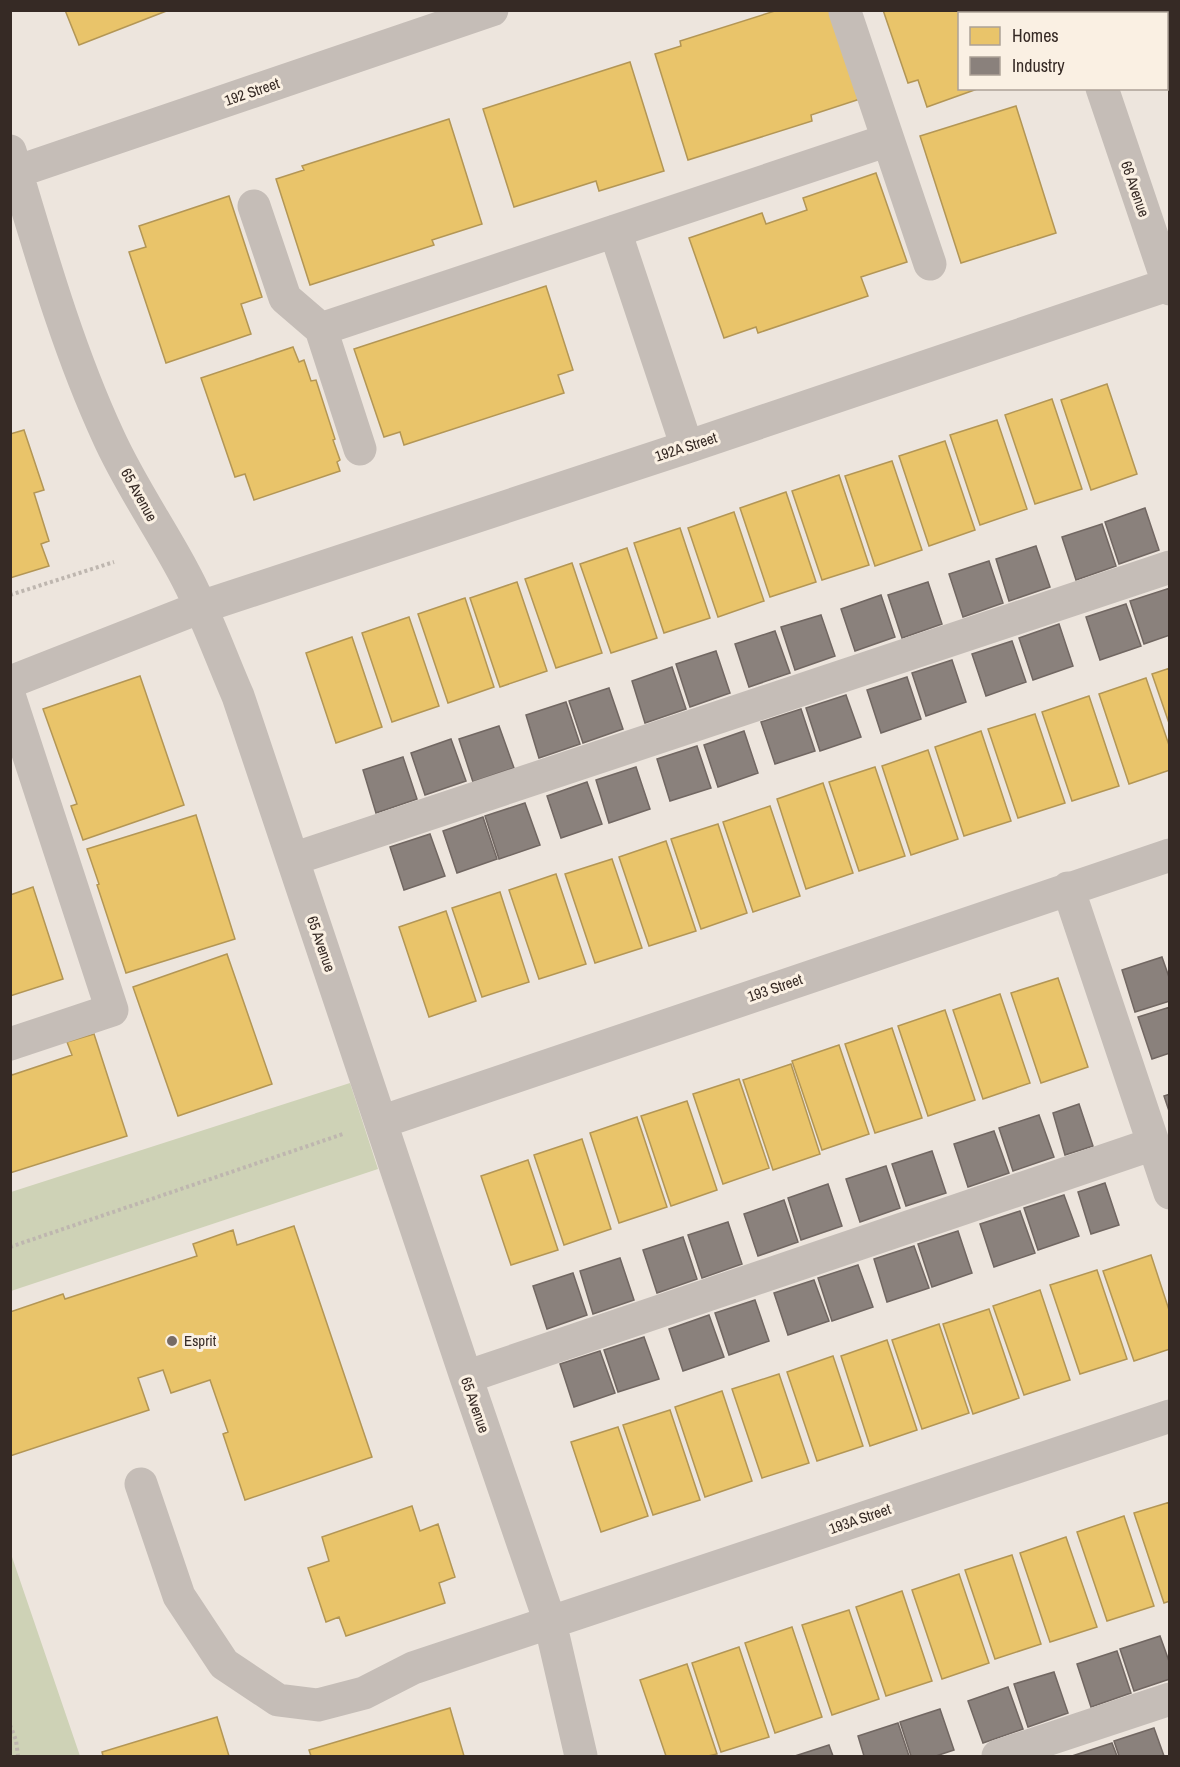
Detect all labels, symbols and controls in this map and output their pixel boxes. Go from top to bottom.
legend [958,12,1168,90]
text: Homes [1012,23,1059,48]
text: Industry [1012,53,1065,78]
street label: 192 Street [222,72,283,111]
street label: 66 Avenue [1116,158,1155,220]
street label: 192A Street [652,426,720,466]
street label: 65 Avenue [116,464,163,525]
street label: 65 Avenue [302,913,341,975]
street label: 193 Street [745,968,806,1007]
place label: Esprit [184,1330,217,1351]
marker: Esprit [165,1334,179,1348]
street label: 65 Avenue [456,1374,495,1436]
street label: 193A Street [826,1498,894,1539]

